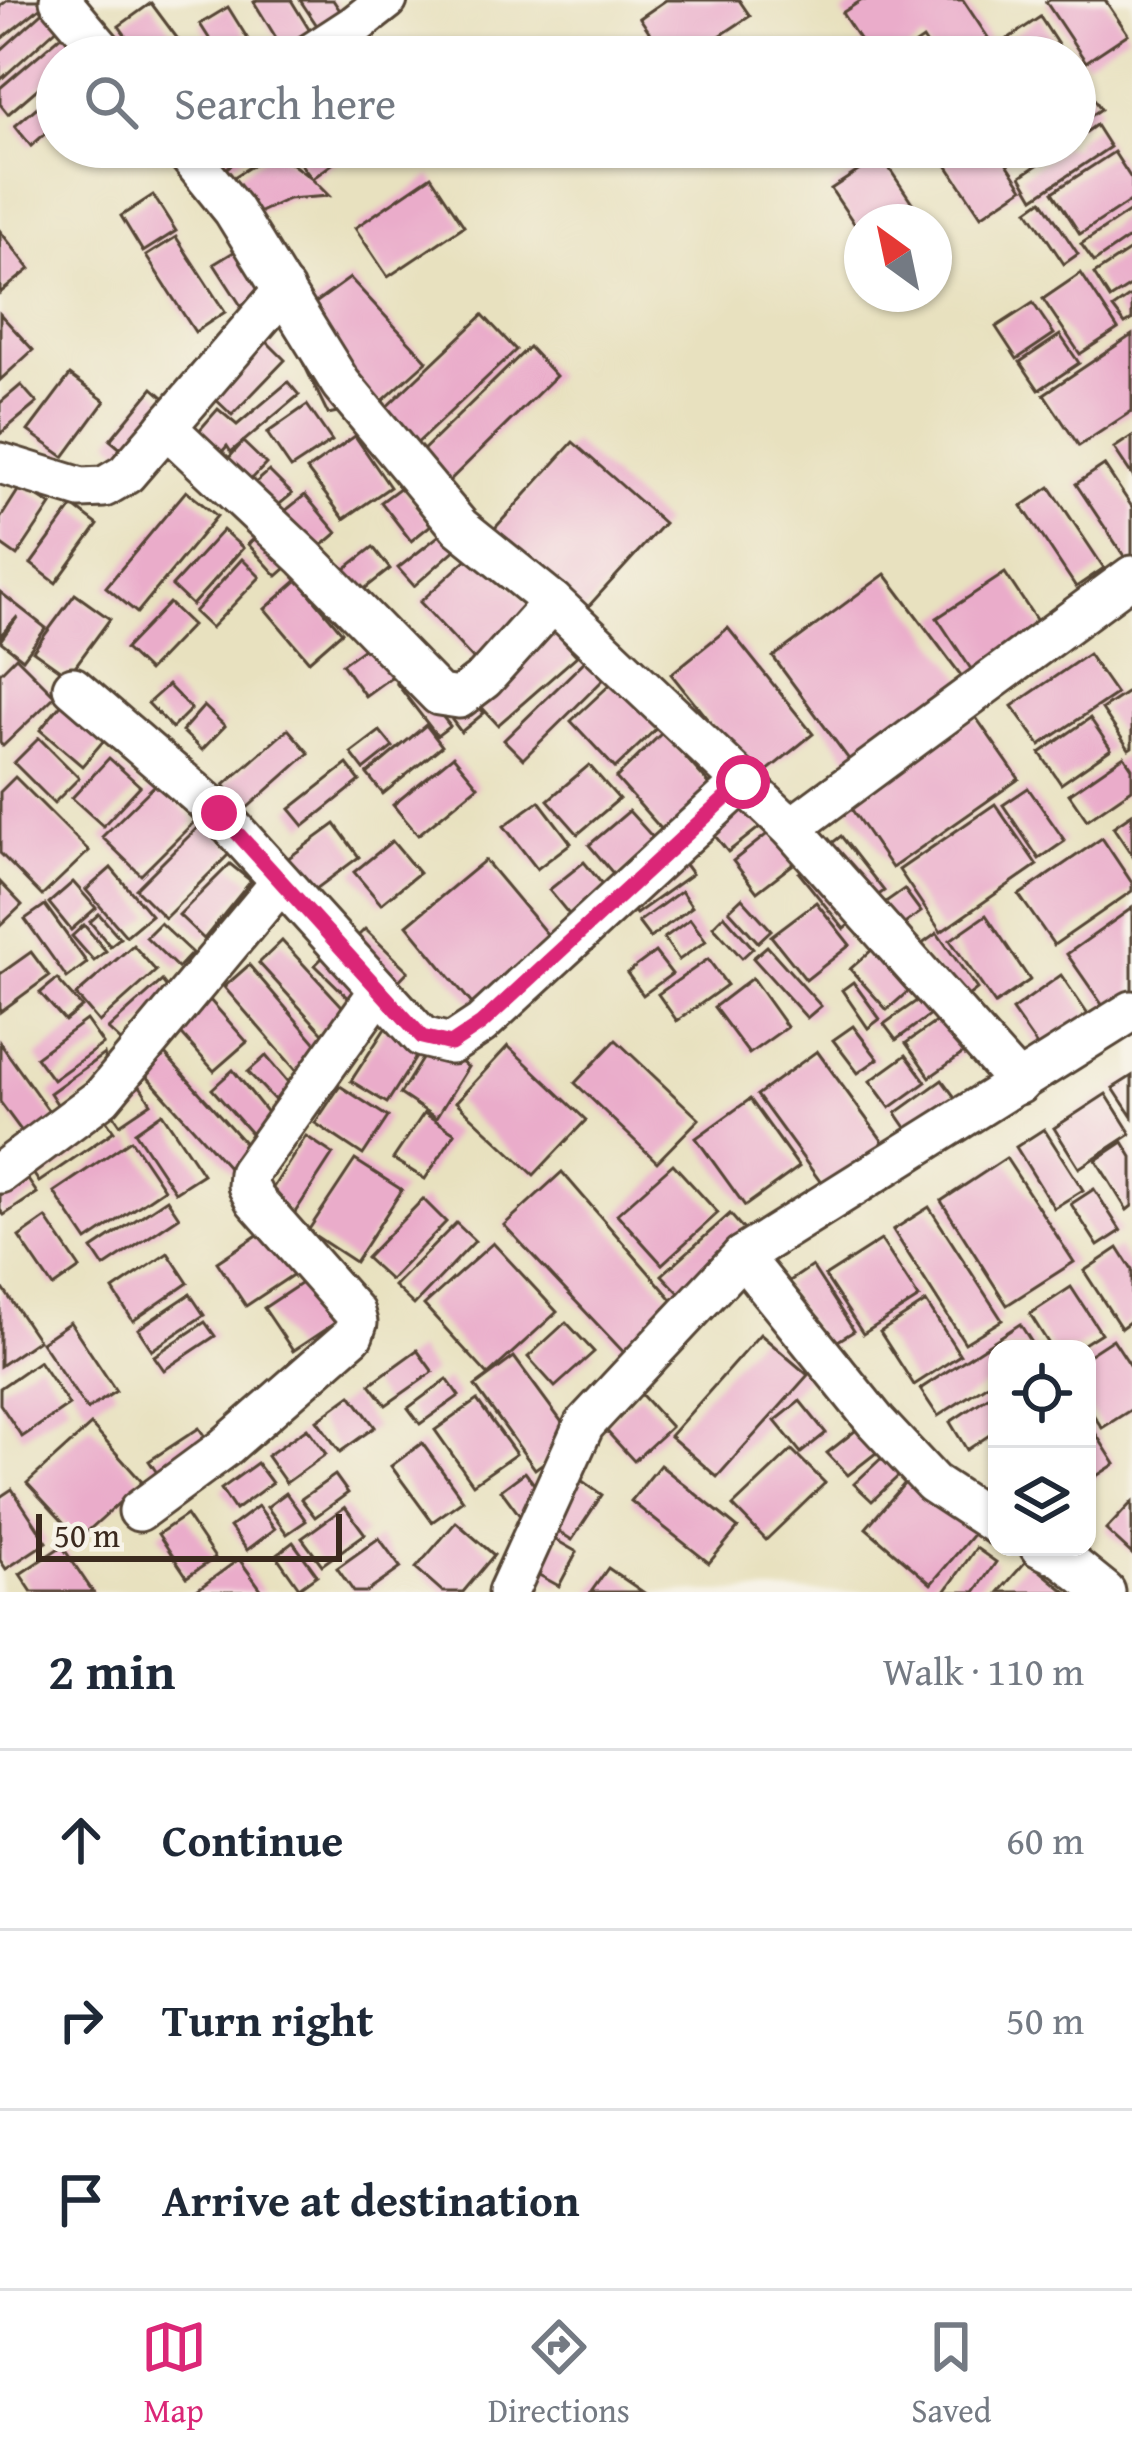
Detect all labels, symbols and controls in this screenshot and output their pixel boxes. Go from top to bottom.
search box [36,36,1096,168]
icon: search [78,69,144,135]
text: Search here [174,70,396,135]
north arrow [844,204,952,312]
route start [716,755,770,809]
route end [192,786,246,840]
map controls [988,1340,1096,1556]
button: locate [988,1340,1096,1448]
button: layers [988,1448,1096,1556]
scale bar [36,1508,342,1561]
text: 50 m [54,1511,120,1559]
text: 2 min [48,1633,175,1708]
text: Walk · 110 m [883,1642,1084,1699]
icon: ahead [48,1807,114,1873]
text: Continue [162,1807,343,1872]
text: 60 m [1006,1811,1084,1868]
icon: right [48,1987,114,2053]
text: Turn right [162,1987,374,2052]
text: 50 m [1006,1991,1084,2048]
icon: arrive [48,2167,114,2233]
text: Arrive at destination [162,2167,580,2232]
tab: Map [141,2314,207,2434]
tab: Directions [488,2314,630,2434]
tab: Saved [911,2314,991,2434]

